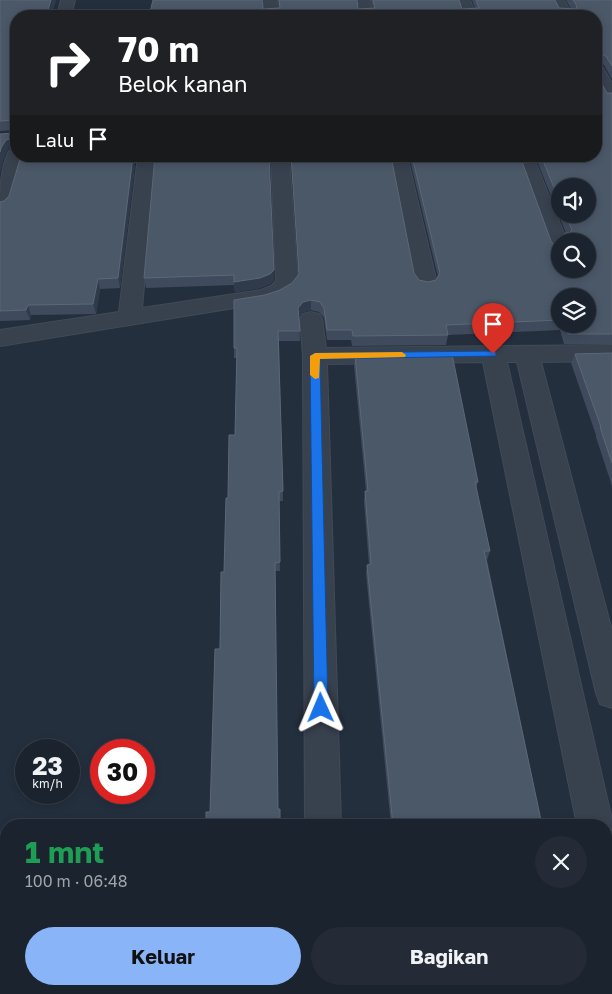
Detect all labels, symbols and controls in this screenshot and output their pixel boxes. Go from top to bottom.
text: 70 m [118,28,199,70]
icon: right [35,30,100,95]
text: Belok kanan [118,70,248,97]
icon: arrive [84,125,112,153]
text: Lalu [35,128,74,151]
map controls [551,178,596,333]
button: sound [551,178,596,223]
button: search [551,233,596,278]
button: layers [551,288,596,333]
pin [472,303,514,354]
icon: arrive [479,310,507,338]
position arrow [294,681,346,733]
speed limit sign: 30 [90,739,155,804]
text: 23 [32,750,63,781]
text: km/h [32,776,63,791]
text: 1 mnt [25,834,104,870]
button: close [535,836,587,888]
text: 100 m · 06:48 [25,871,127,891]
button: Keluar [25,927,301,985]
button: Bagikan [311,927,587,985]

